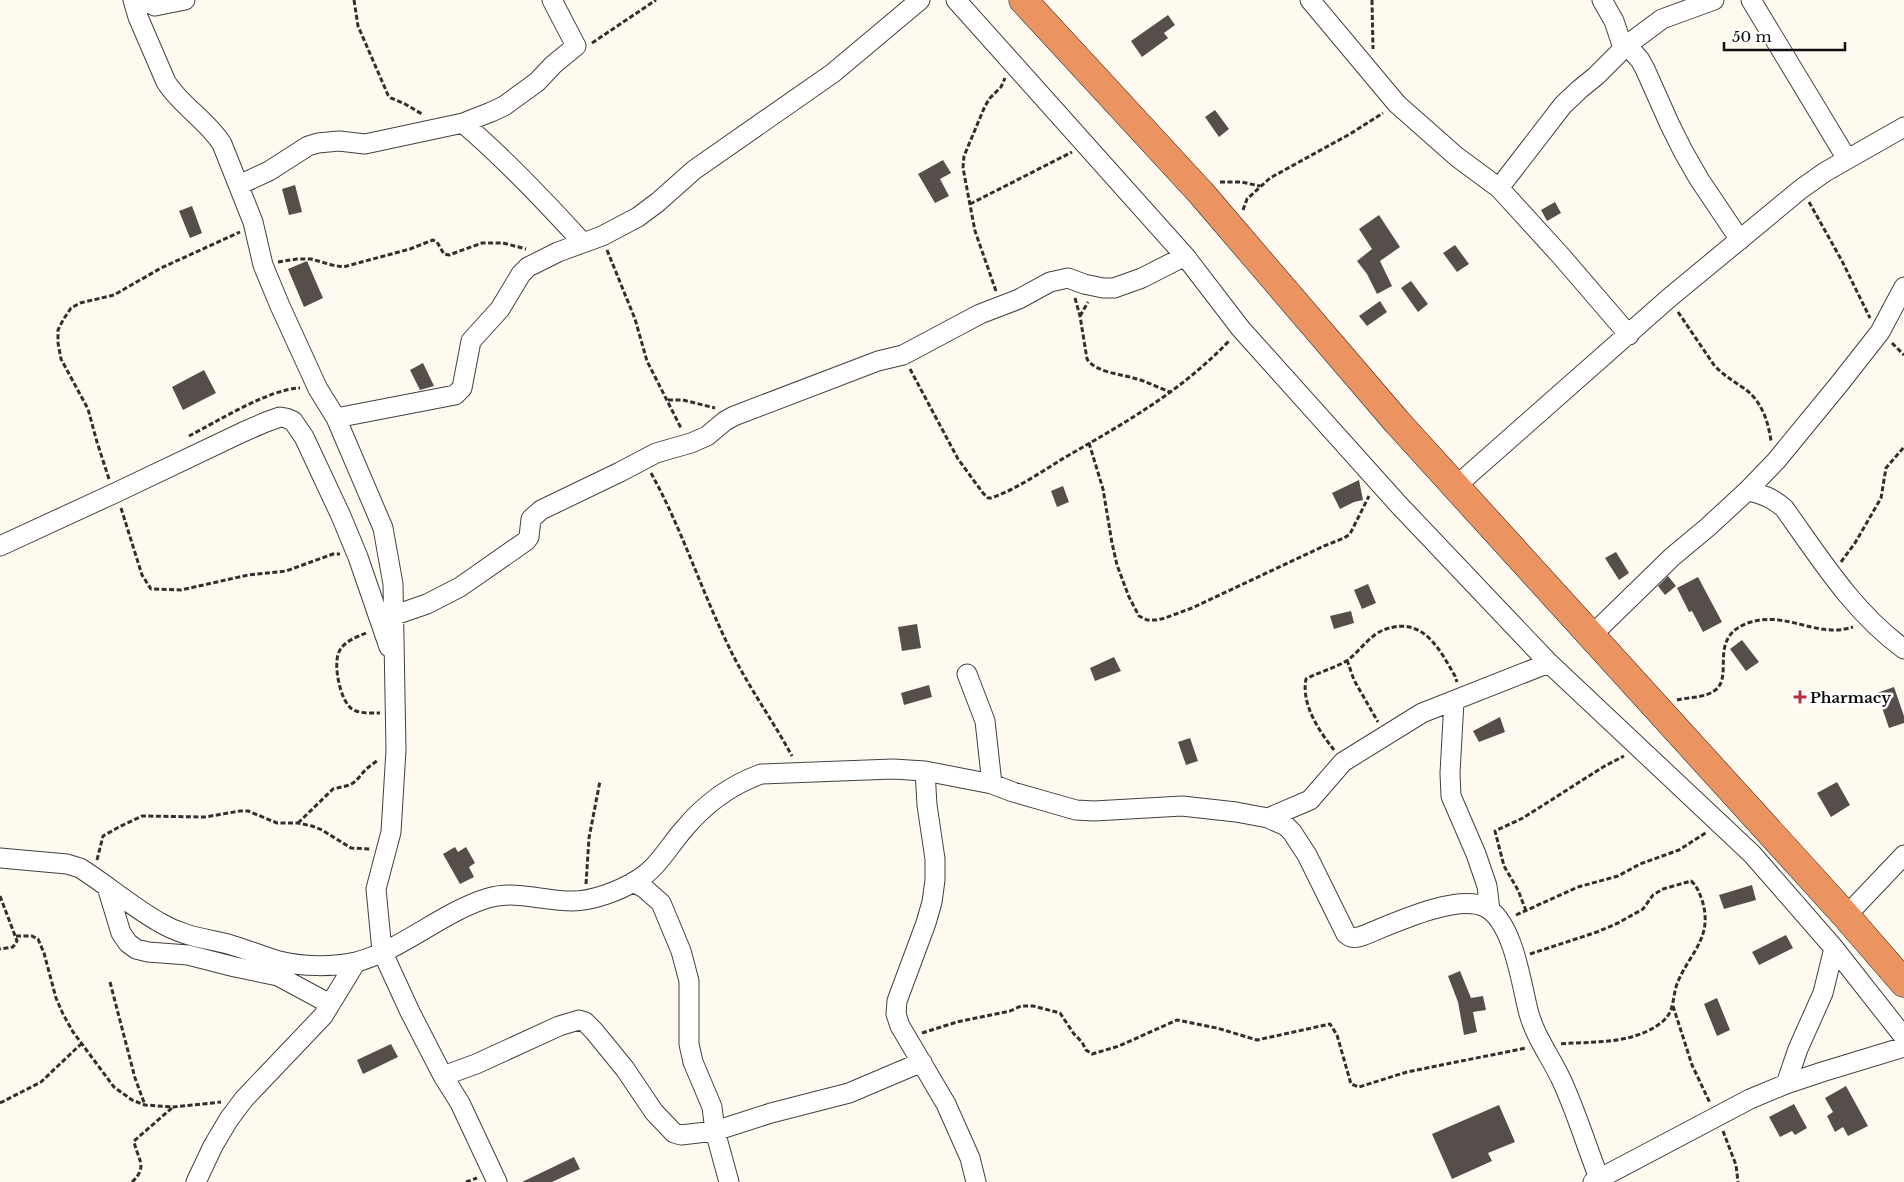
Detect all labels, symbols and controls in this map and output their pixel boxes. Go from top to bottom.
scale bar [1724,20,1845,52]
text: 50 m [1732,27,1772,46]
place label: Pharmacy [1810,688,1891,707]
marker: Pharmacy [1794,691,1806,703]

